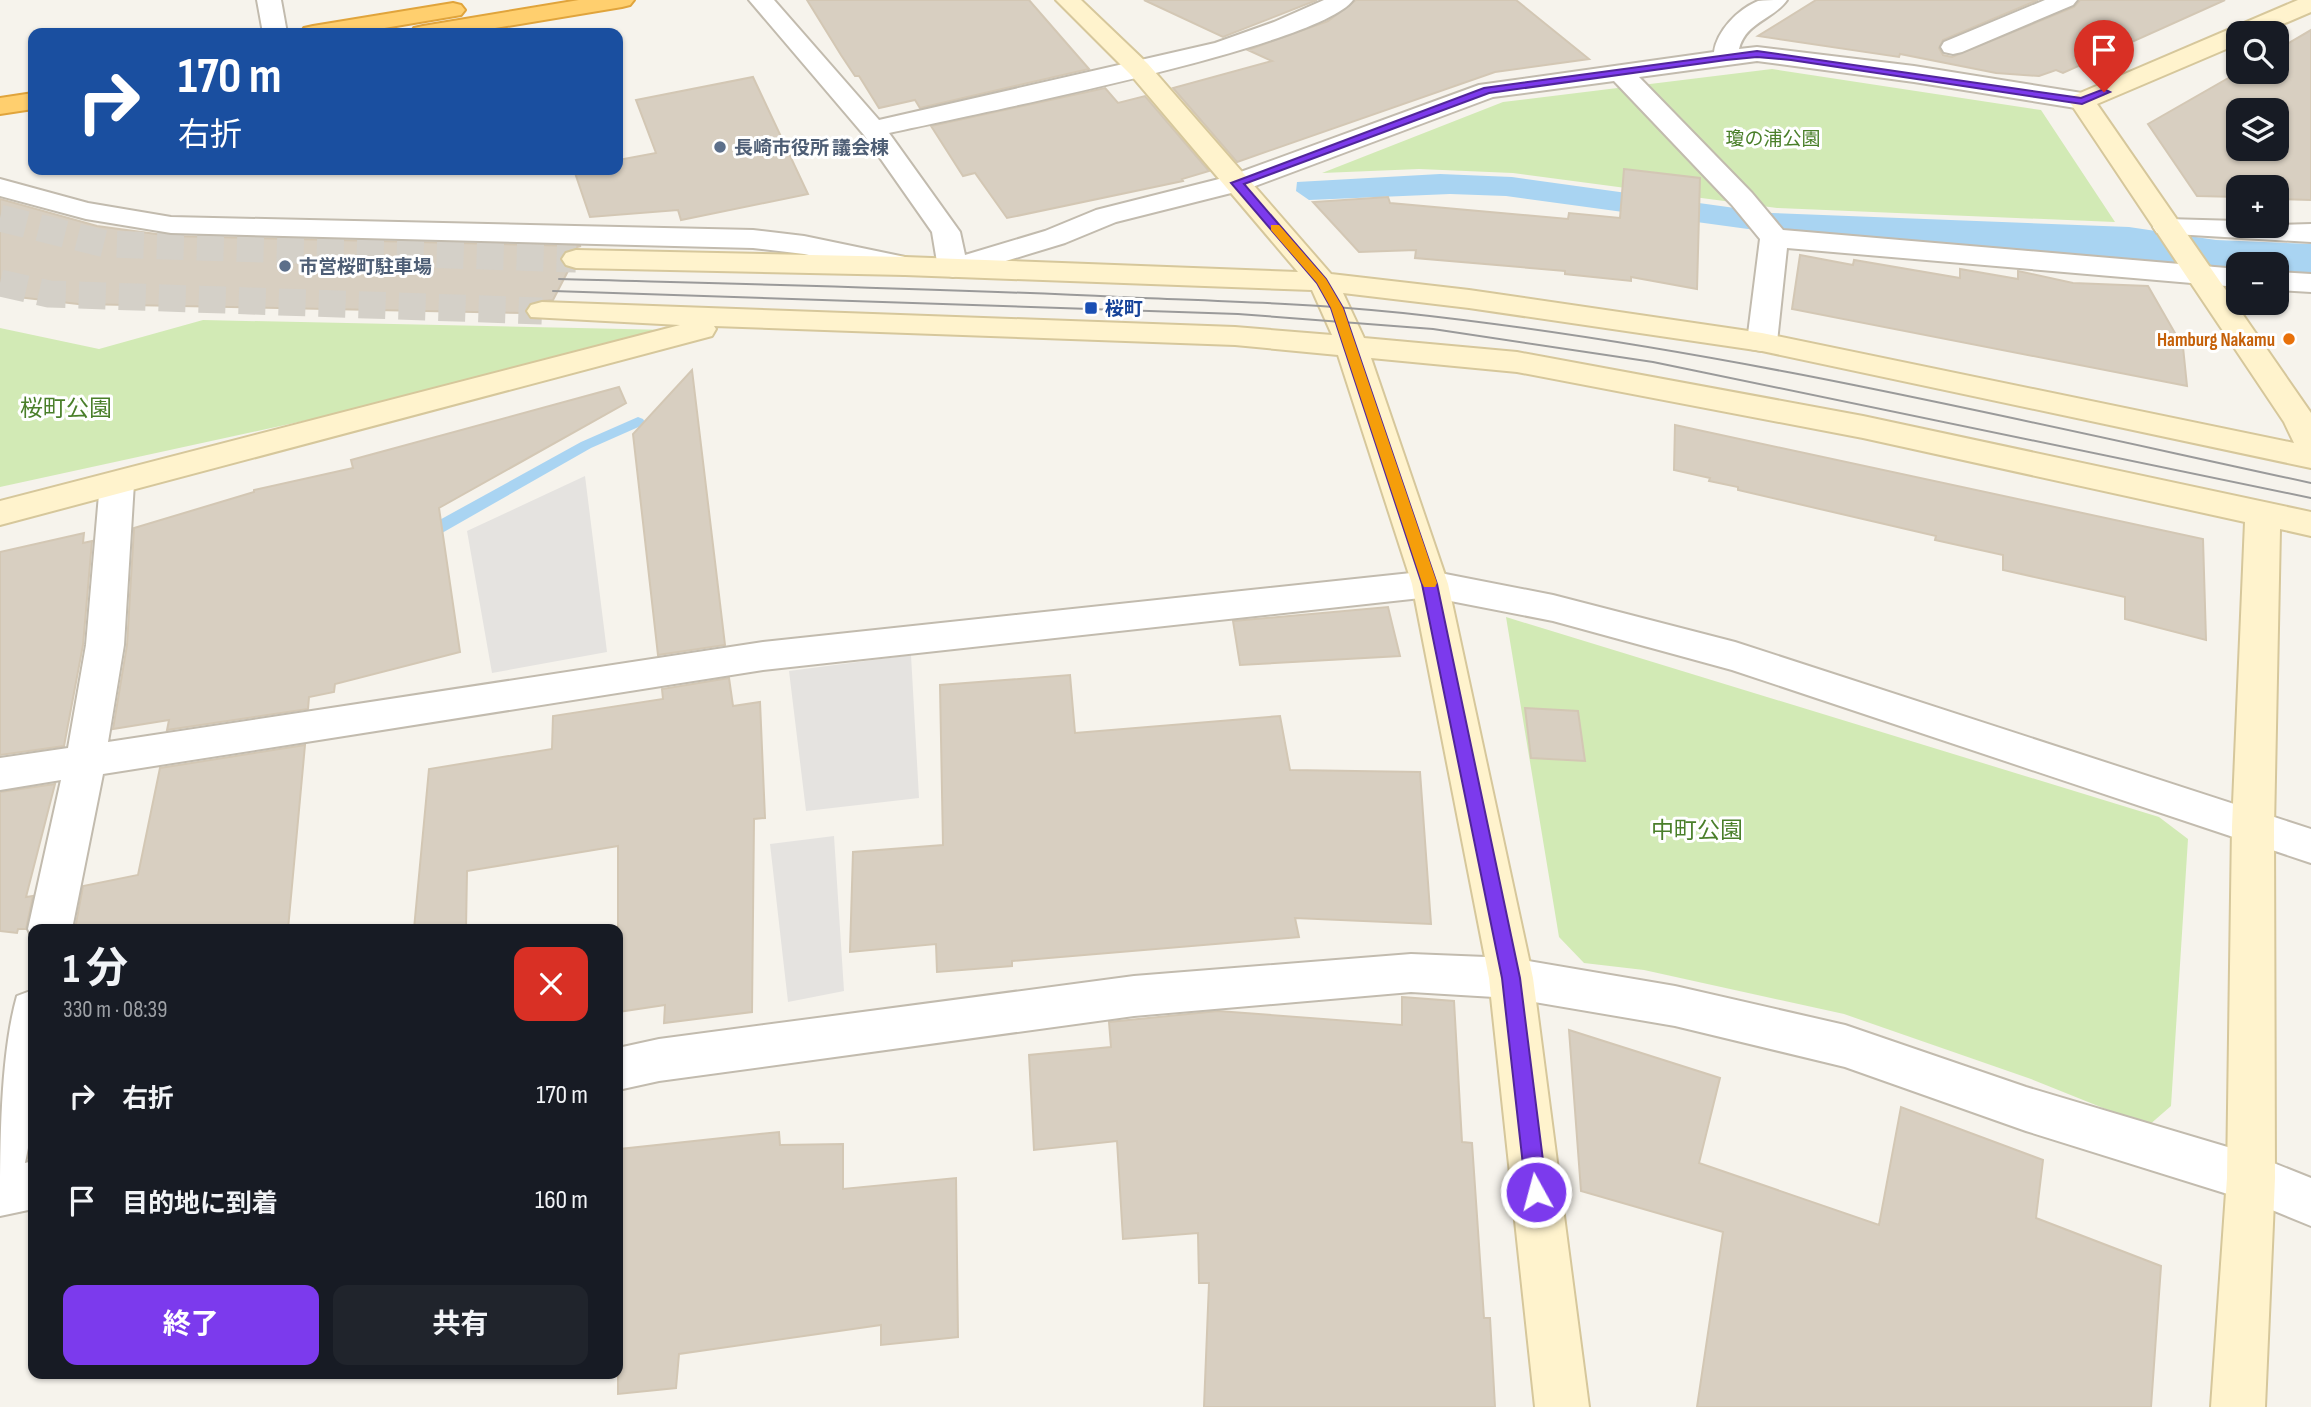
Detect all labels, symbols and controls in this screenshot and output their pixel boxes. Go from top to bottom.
pin [2074,20,2134,92]
map controls [2226,21,2289,315]
button: search [2226,21,2289,84]
icon: arrive [2085,31,2123,69]
text: 170 m [178,48,282,107]
icon: right [63,56,154,147]
button: layers [2226,98,2289,161]
text: 右折 [178,116,242,155]
park label: 瓊の浦公園 [1725,128,1821,151]
place label: 長崎市役所 議会棟 [734,137,889,160]
marker: 長崎市役所 議会棟 [712,139,728,155]
button: + [2226,175,2289,238]
button: − [2226,252,2289,315]
place label: 市営桜町駐車場 [299,256,432,279]
marker: 市営桜町駐車場 [277,258,293,274]
place label: 桜町 [1105,298,1143,321]
marker: 桜町 [1083,300,1099,316]
place label: Hamburg Nakamu [2157,329,2275,352]
marker: Hamburg Nakamu [2281,331,2297,347]
park label: 桜町公園 [20,395,112,423]
park label: 中町公園 [1651,817,1743,845]
text: 1 分 [63,944,128,995]
button: close [514,947,588,1021]
text: 330 m · 08:39 [63,996,167,1024]
icon: right [63,1077,101,1115]
text: 170 m [536,1080,588,1111]
text: 右折 [122,1084,174,1115]
position arrow [1499,1155,1573,1229]
icon: arrive [63,1182,101,1220]
text: 160 m [535,1185,588,1216]
text: 目的地に到着 [122,1189,278,1220]
button: 終了 [63,1285,319,1365]
button: 共有 [333,1285,588,1365]

